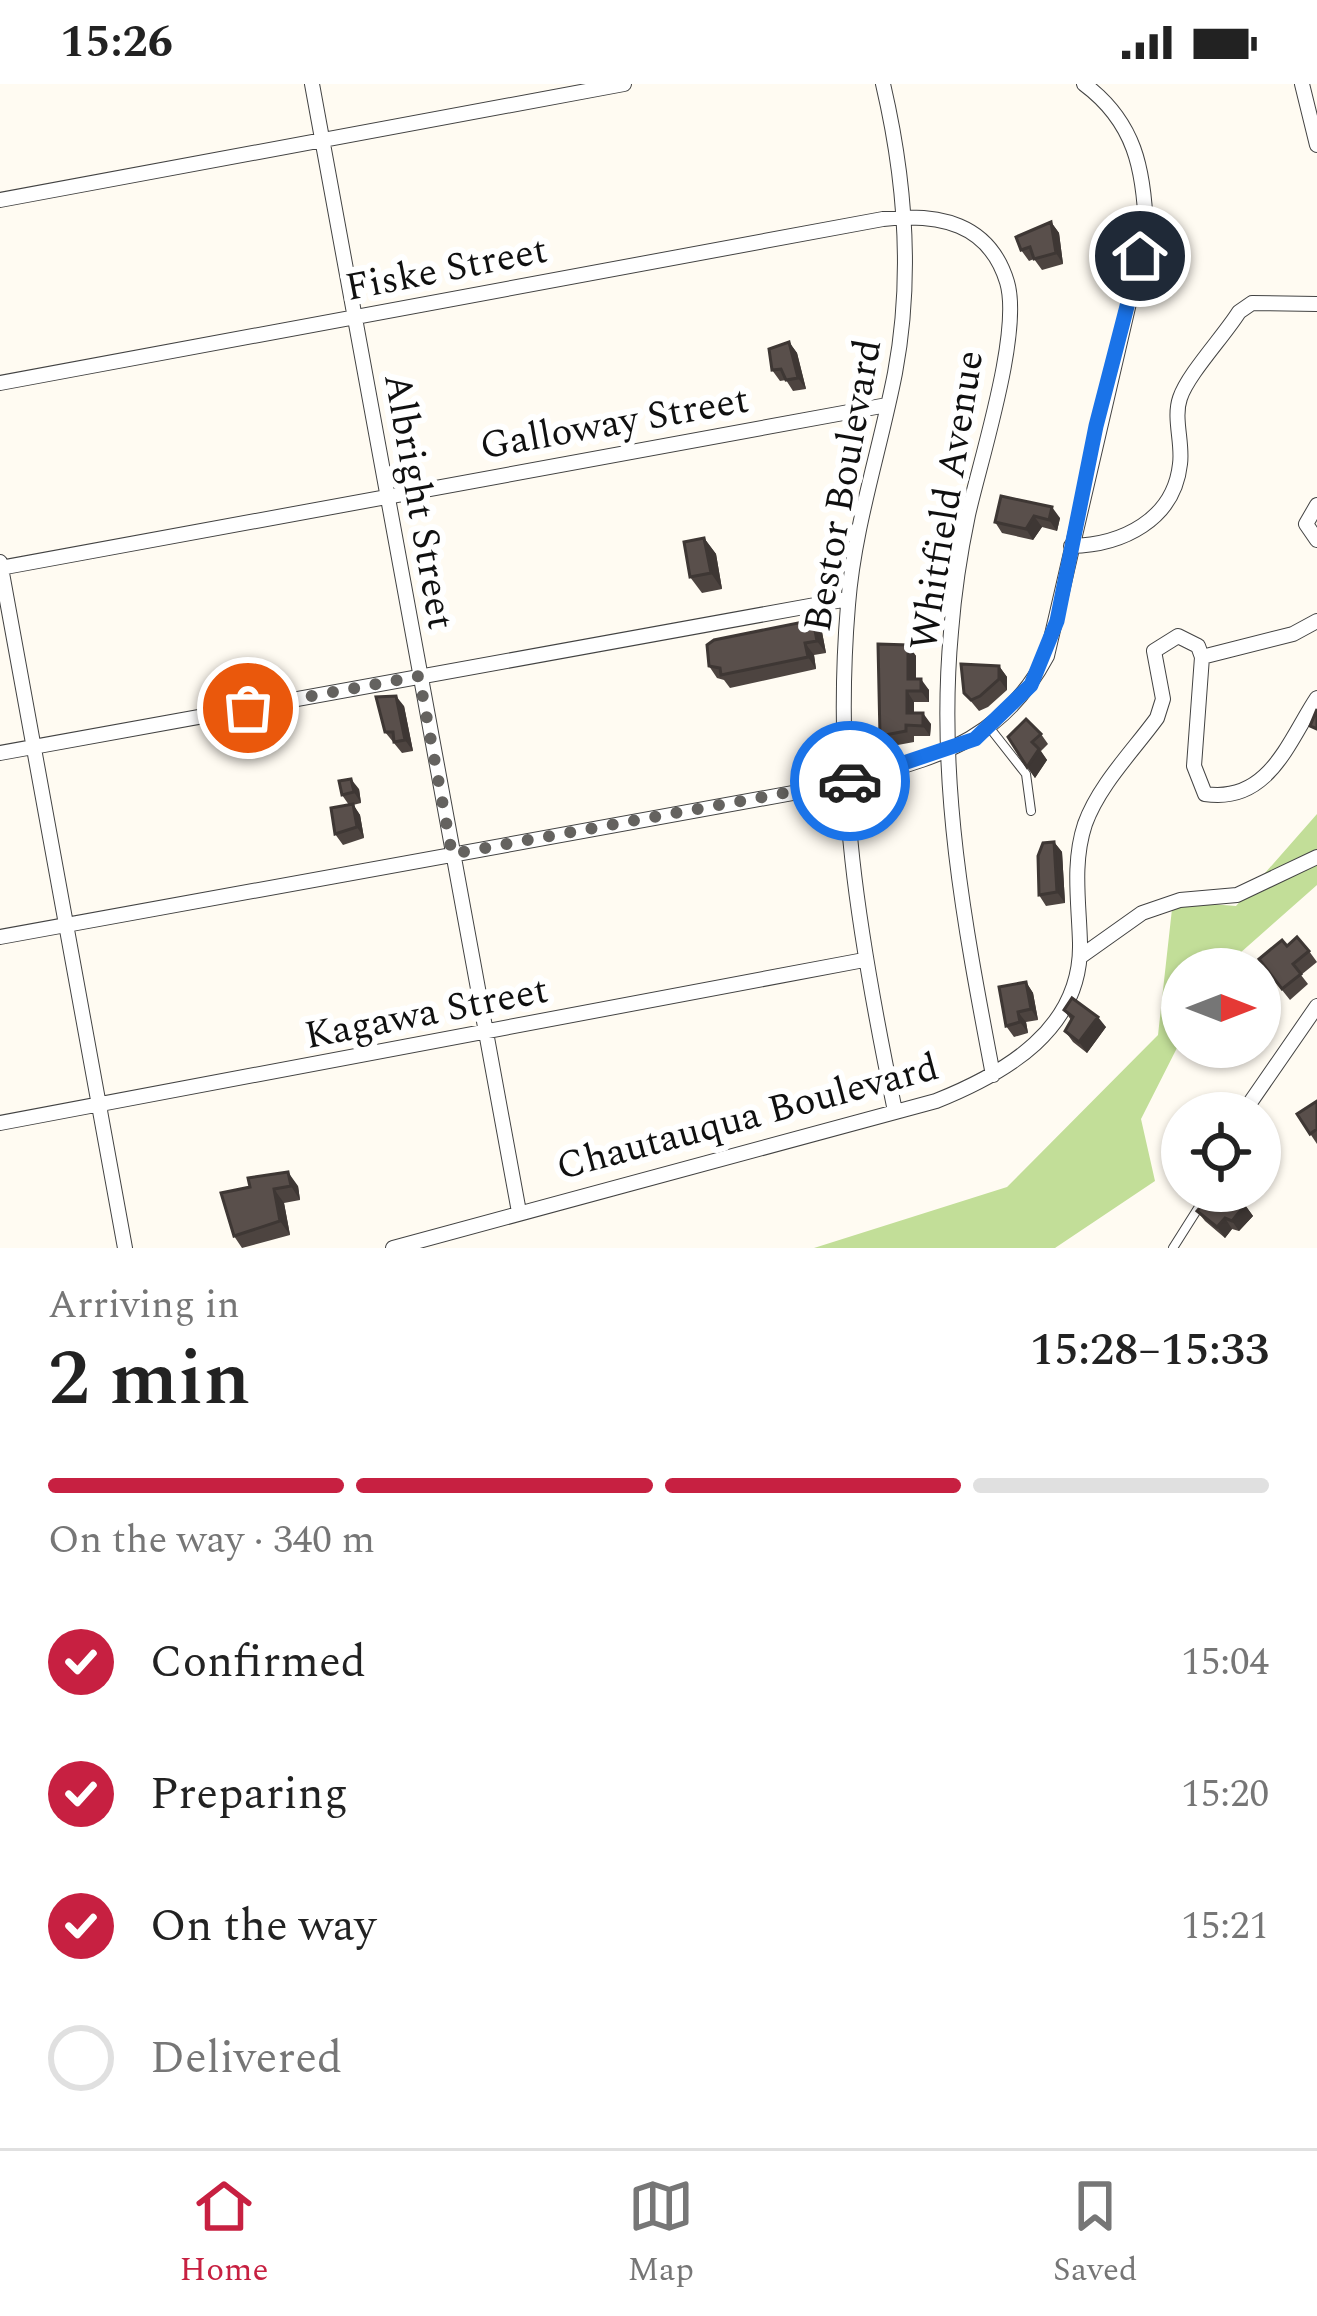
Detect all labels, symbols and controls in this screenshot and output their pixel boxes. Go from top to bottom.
text: 15:26 [60,8,173,77]
pin [1089,205,1191,307]
street label: Fiske Street [340,221,553,318]
icon: home [1107,223,1173,289]
street label: Bestor Boulevard [789,335,898,636]
street label: Whitfield Avenue [895,346,1000,655]
street label: Albright Street [367,369,470,634]
street label: Galloway Street [475,371,753,476]
pin [197,657,299,759]
icon: bag [215,675,281,741]
courier [790,721,910,841]
icon: car [817,748,883,814]
north arrow [1161,948,1281,1068]
map controls [1161,948,1281,1212]
street label: Kagawa Street [300,961,553,1066]
street label: Chautauqua Boulevard [550,1038,945,1197]
button: locate [1161,1092,1281,1212]
text: Arriving in [48,1276,240,1335]
text: 15:28–15:33 [1030,1316,1269,1385]
text: 2 min [48,1320,250,1439]
text: On the way · 340 m [48,1511,375,1570]
text: Confirmed [150,1628,366,1697]
icon: check [48,1629,114,1695]
text: 15:04 [1181,1633,1269,1692]
text: Preparing [150,1760,348,1829]
icon: check [48,1761,114,1827]
text: 15:20 [1181,1765,1269,1824]
text: On the way [150,1892,376,1961]
icon: check [48,1893,114,1959]
text: 15:21 [1181,1897,1269,1956]
text: Delivered [150,2024,342,2093]
tab: Home [180,2173,268,2295]
tab: Map [627,2173,694,2295]
tab: Saved [1053,2173,1138,2295]

